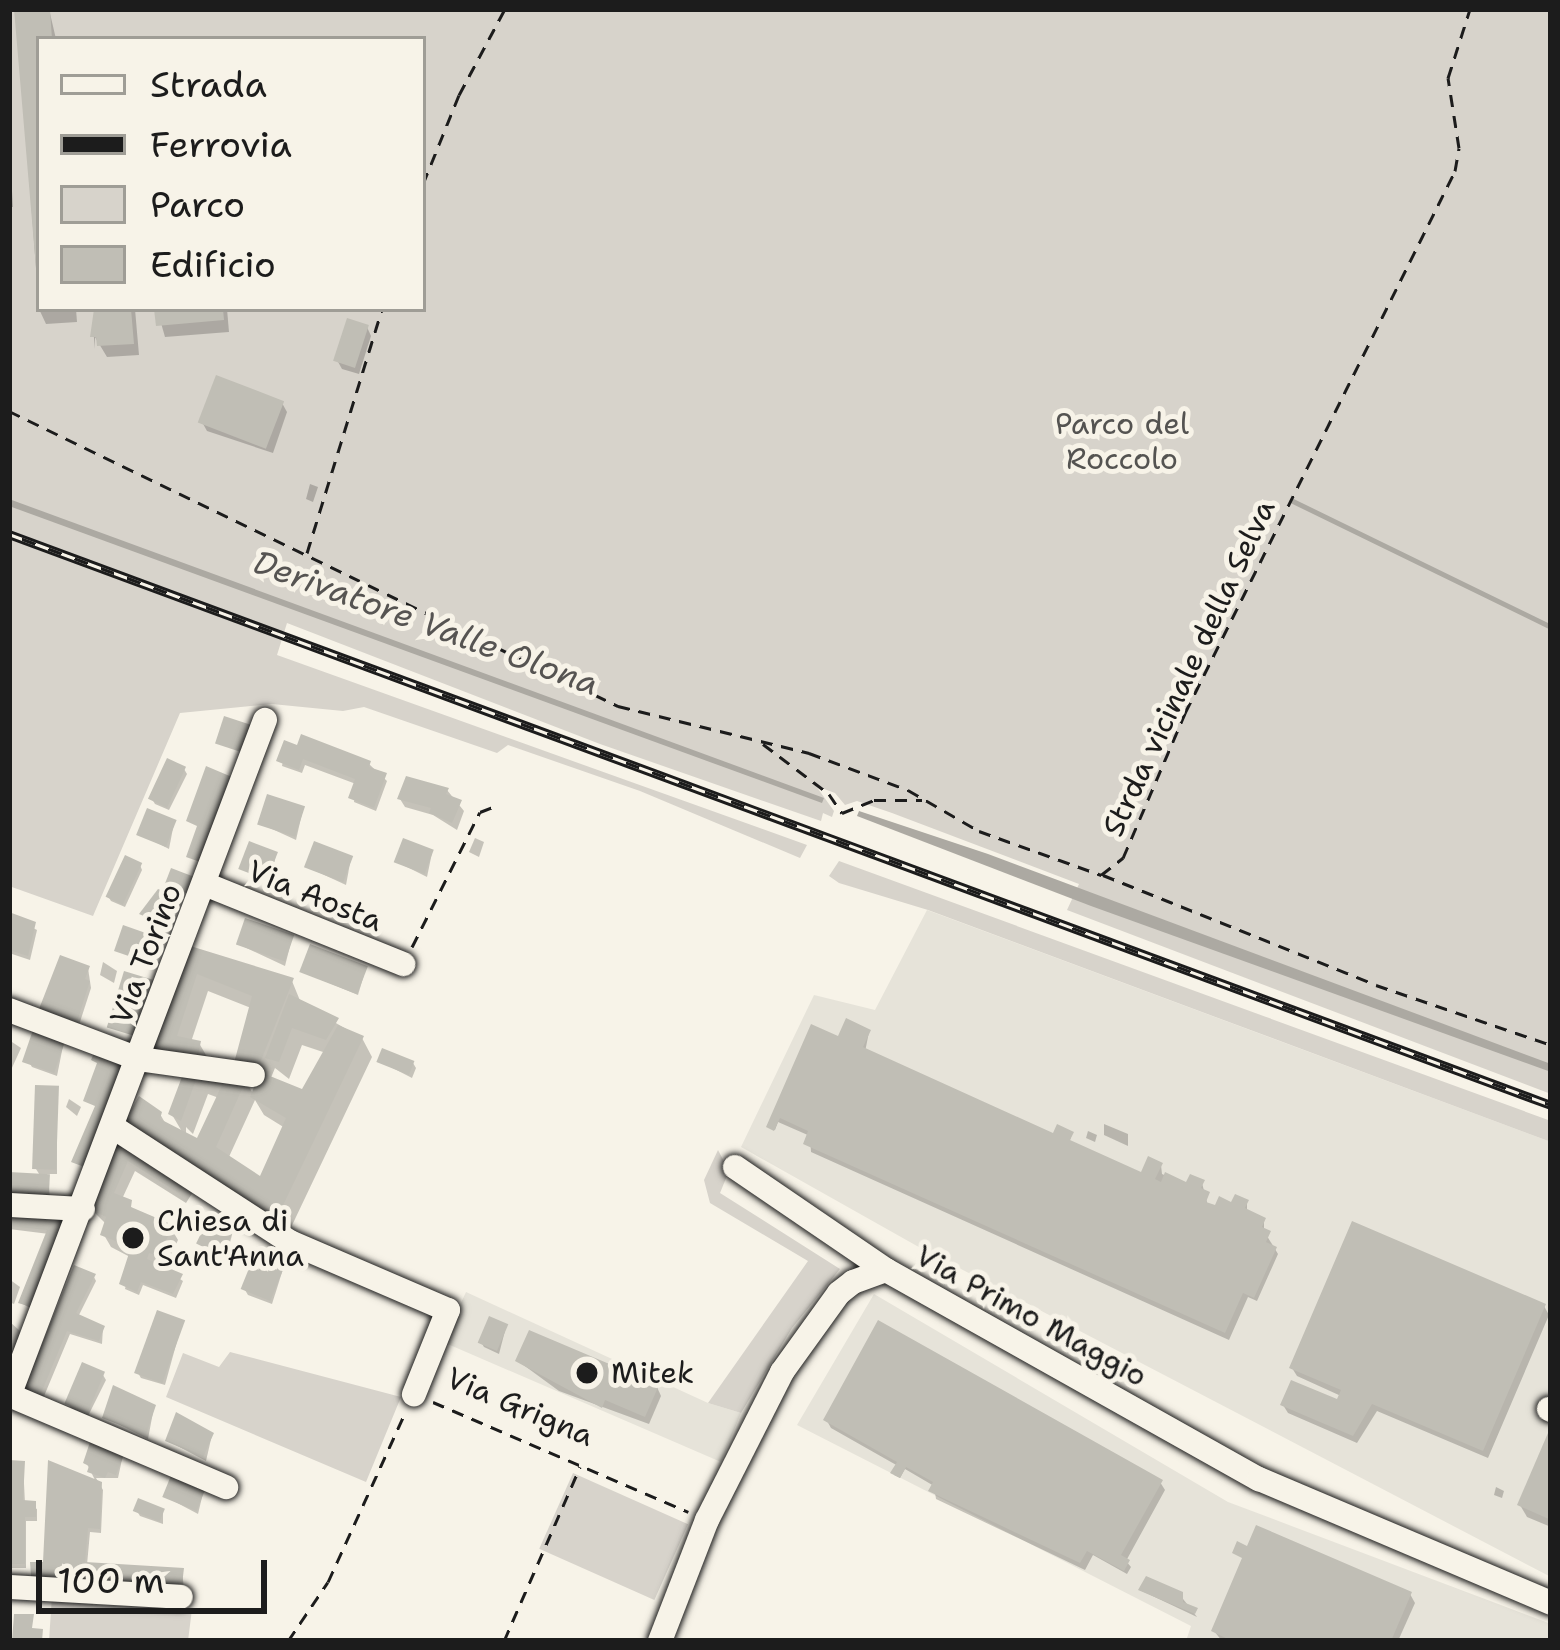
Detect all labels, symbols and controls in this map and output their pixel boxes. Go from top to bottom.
legend [36,36,426,312]
text: Strada [150,60,267,109]
text: Ferrovia [150,120,292,169]
text: Parco [150,180,245,229]
text: Edificio [150,240,276,289]
park label: Parco del Roccolo [1055,406,1189,476]
street label: Strda vicinale della Selva [1095,494,1283,842]
water label: Derivatore Valle Olona [248,542,604,704]
street label: Via Aosta [242,853,388,939]
street label: Via Torino [103,879,189,1029]
place label: Chiesa di Sant'Anna [157,1203,304,1274]
marker: Chiesa di Sant'Anna [120,1225,146,1251]
street label: Via Primo Maggio [909,1238,1153,1394]
place label: Mitek [611,1355,694,1391]
street label: Via Grigna [441,1360,599,1454]
marker: Mitek [574,1360,600,1386]
scale bar [42,1536,273,1610]
text: 100 m [57,1556,165,1605]

